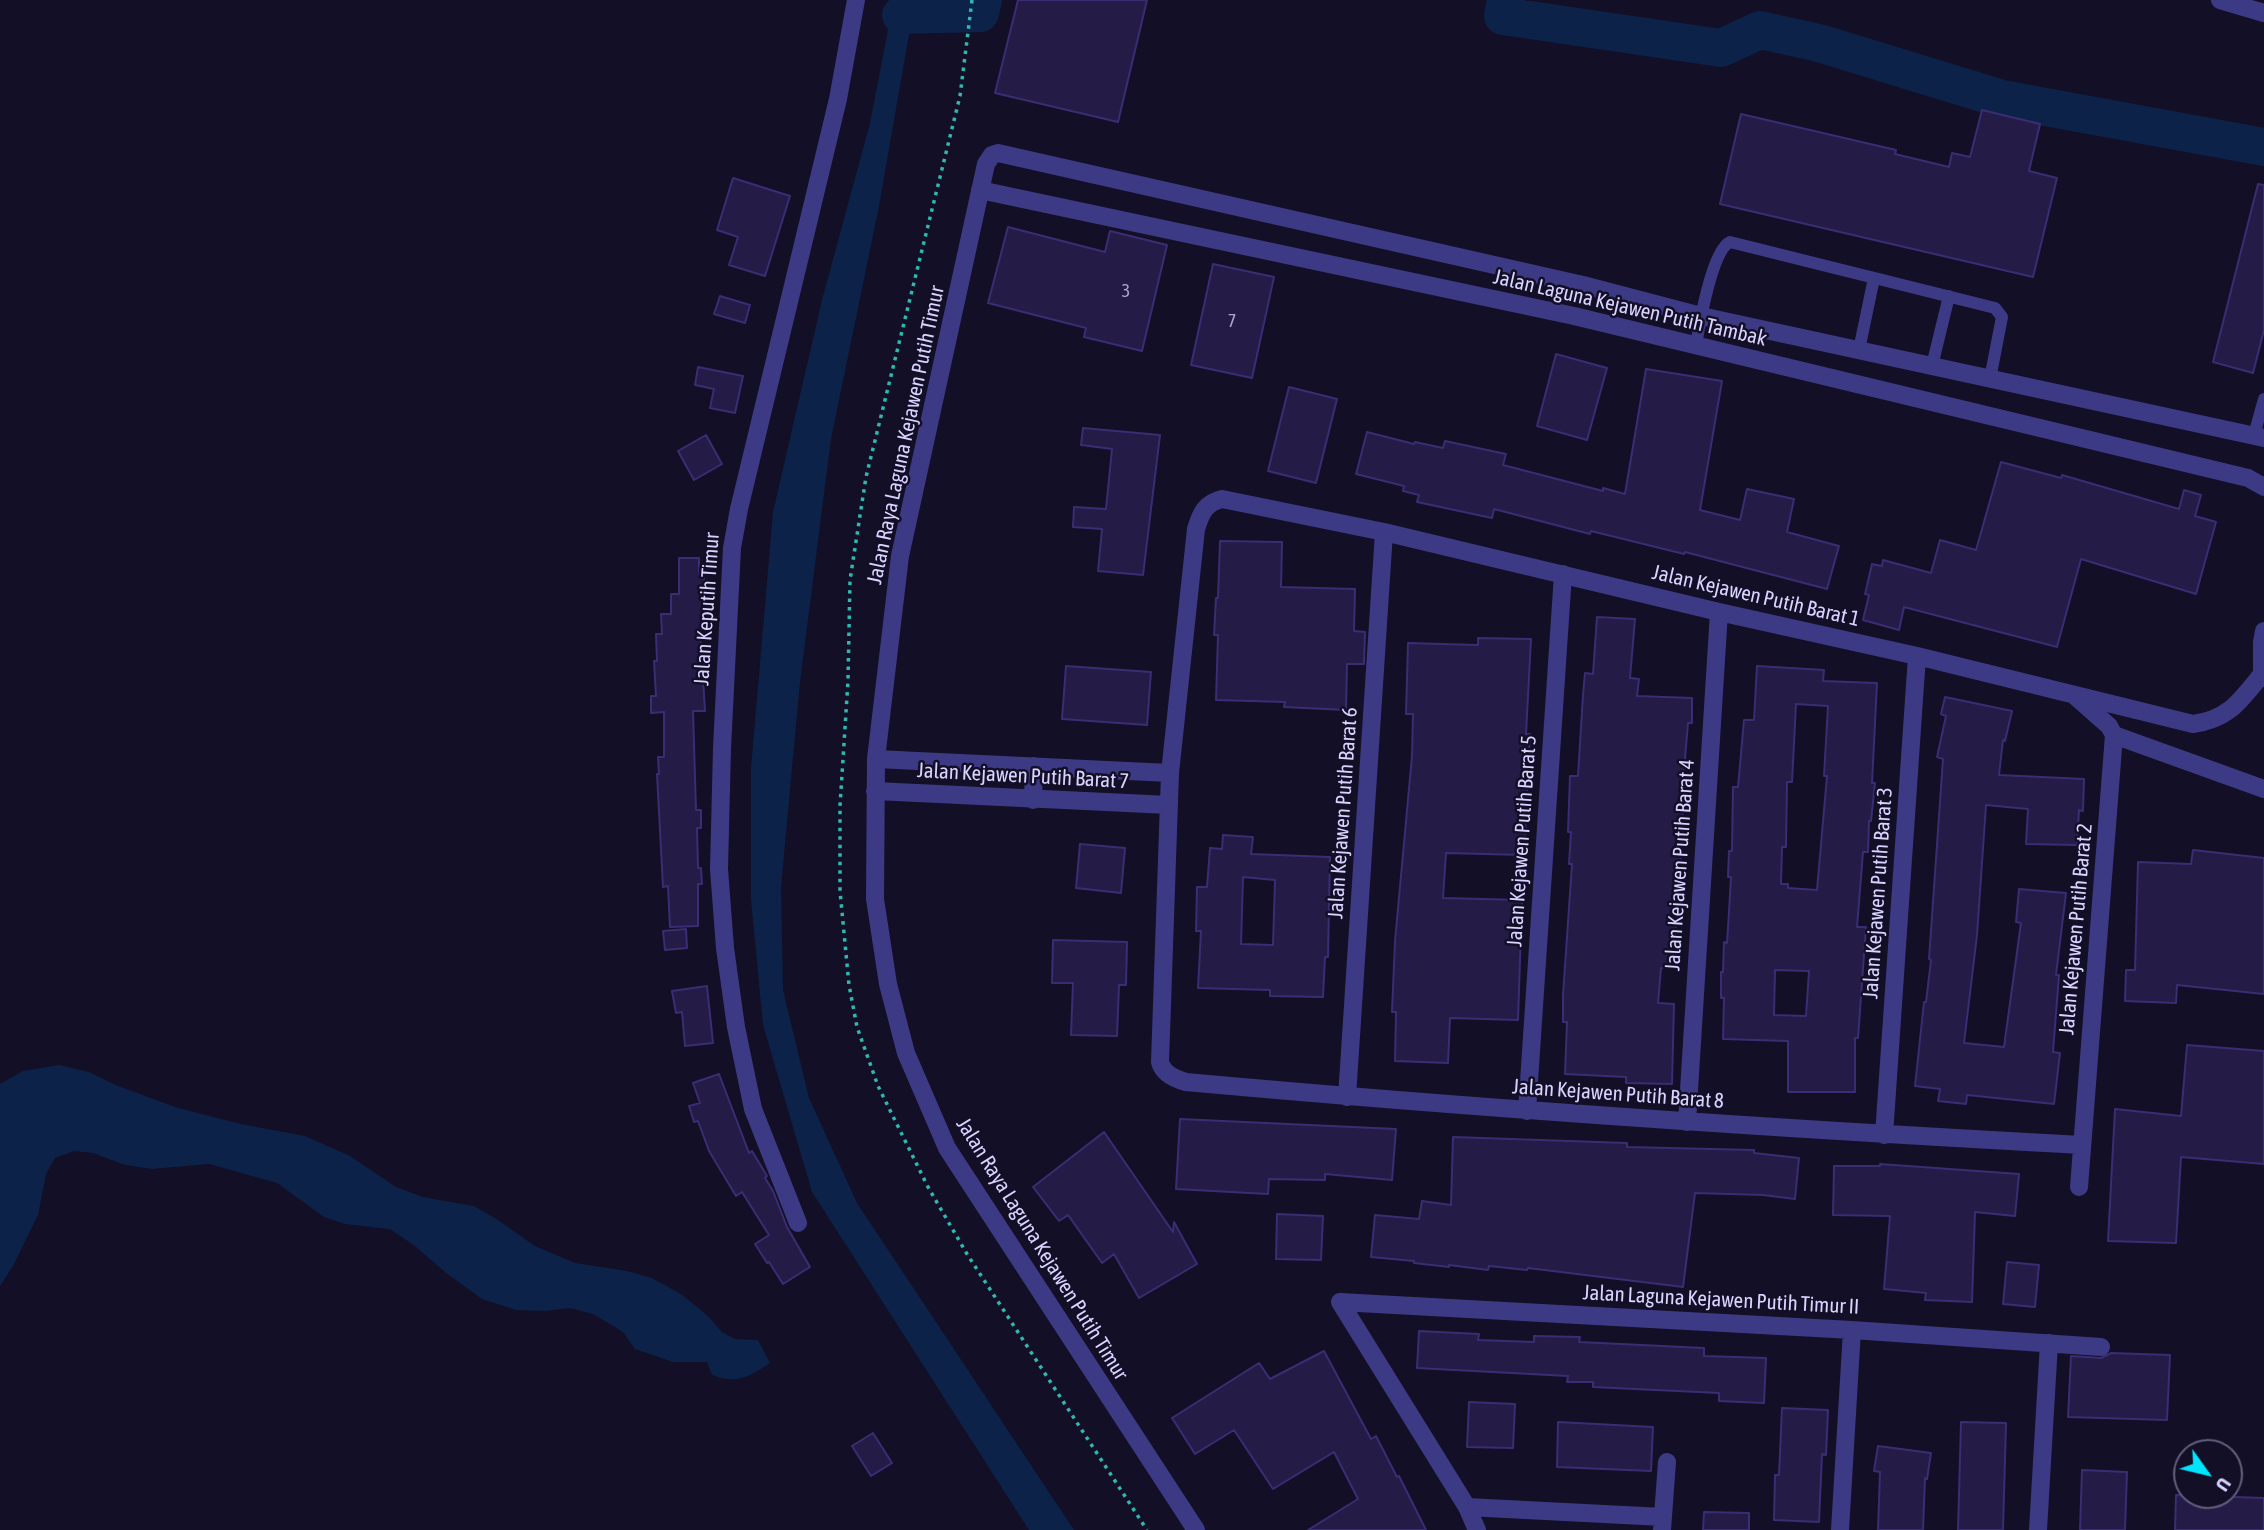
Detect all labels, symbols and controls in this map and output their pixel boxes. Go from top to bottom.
street label: Jalan Laguna Kejawen Putih Tambak [1491,264,1769,352]
house number: 3 [1122,280,1130,302]
street label: Jalan Raya Laguna Kejawen Putih Timur [862,283,950,587]
house number: 7 [1228,310,1236,332]
street label: Jalan Keputih Timur [689,532,725,686]
street label: Jalan Kejawen Putih Barat 1 [1650,560,1862,632]
street label: Jalan Kejawen Putih Barat 6 [1323,706,1363,920]
street label: Jalan Kejawen Putih Barat 5 [1502,734,1542,948]
street label: Jalan Kejawen Putih Barat 7 [916,758,1130,794]
street label: Jalan Kejawen Putih Barat 4 [1660,758,1700,972]
street label: Jalan Kejawen Putih Barat 3 [1858,786,1898,1000]
street label: Jalan Kejawen Putih Barat 2 [2054,822,2098,1036]
street label: Jalan Kejawen Putih Barat 8 [1511,1074,1725,1114]
street label: Jalan Raya Laguna Kejawen Putih Timur [951,1113,1133,1385]
street label: Jalan Laguna Kejawen Putih Timur II [1582,1280,1860,1320]
north arrow [2173,1439,2243,1509]
text: U [2211,1474,2236,1495]

